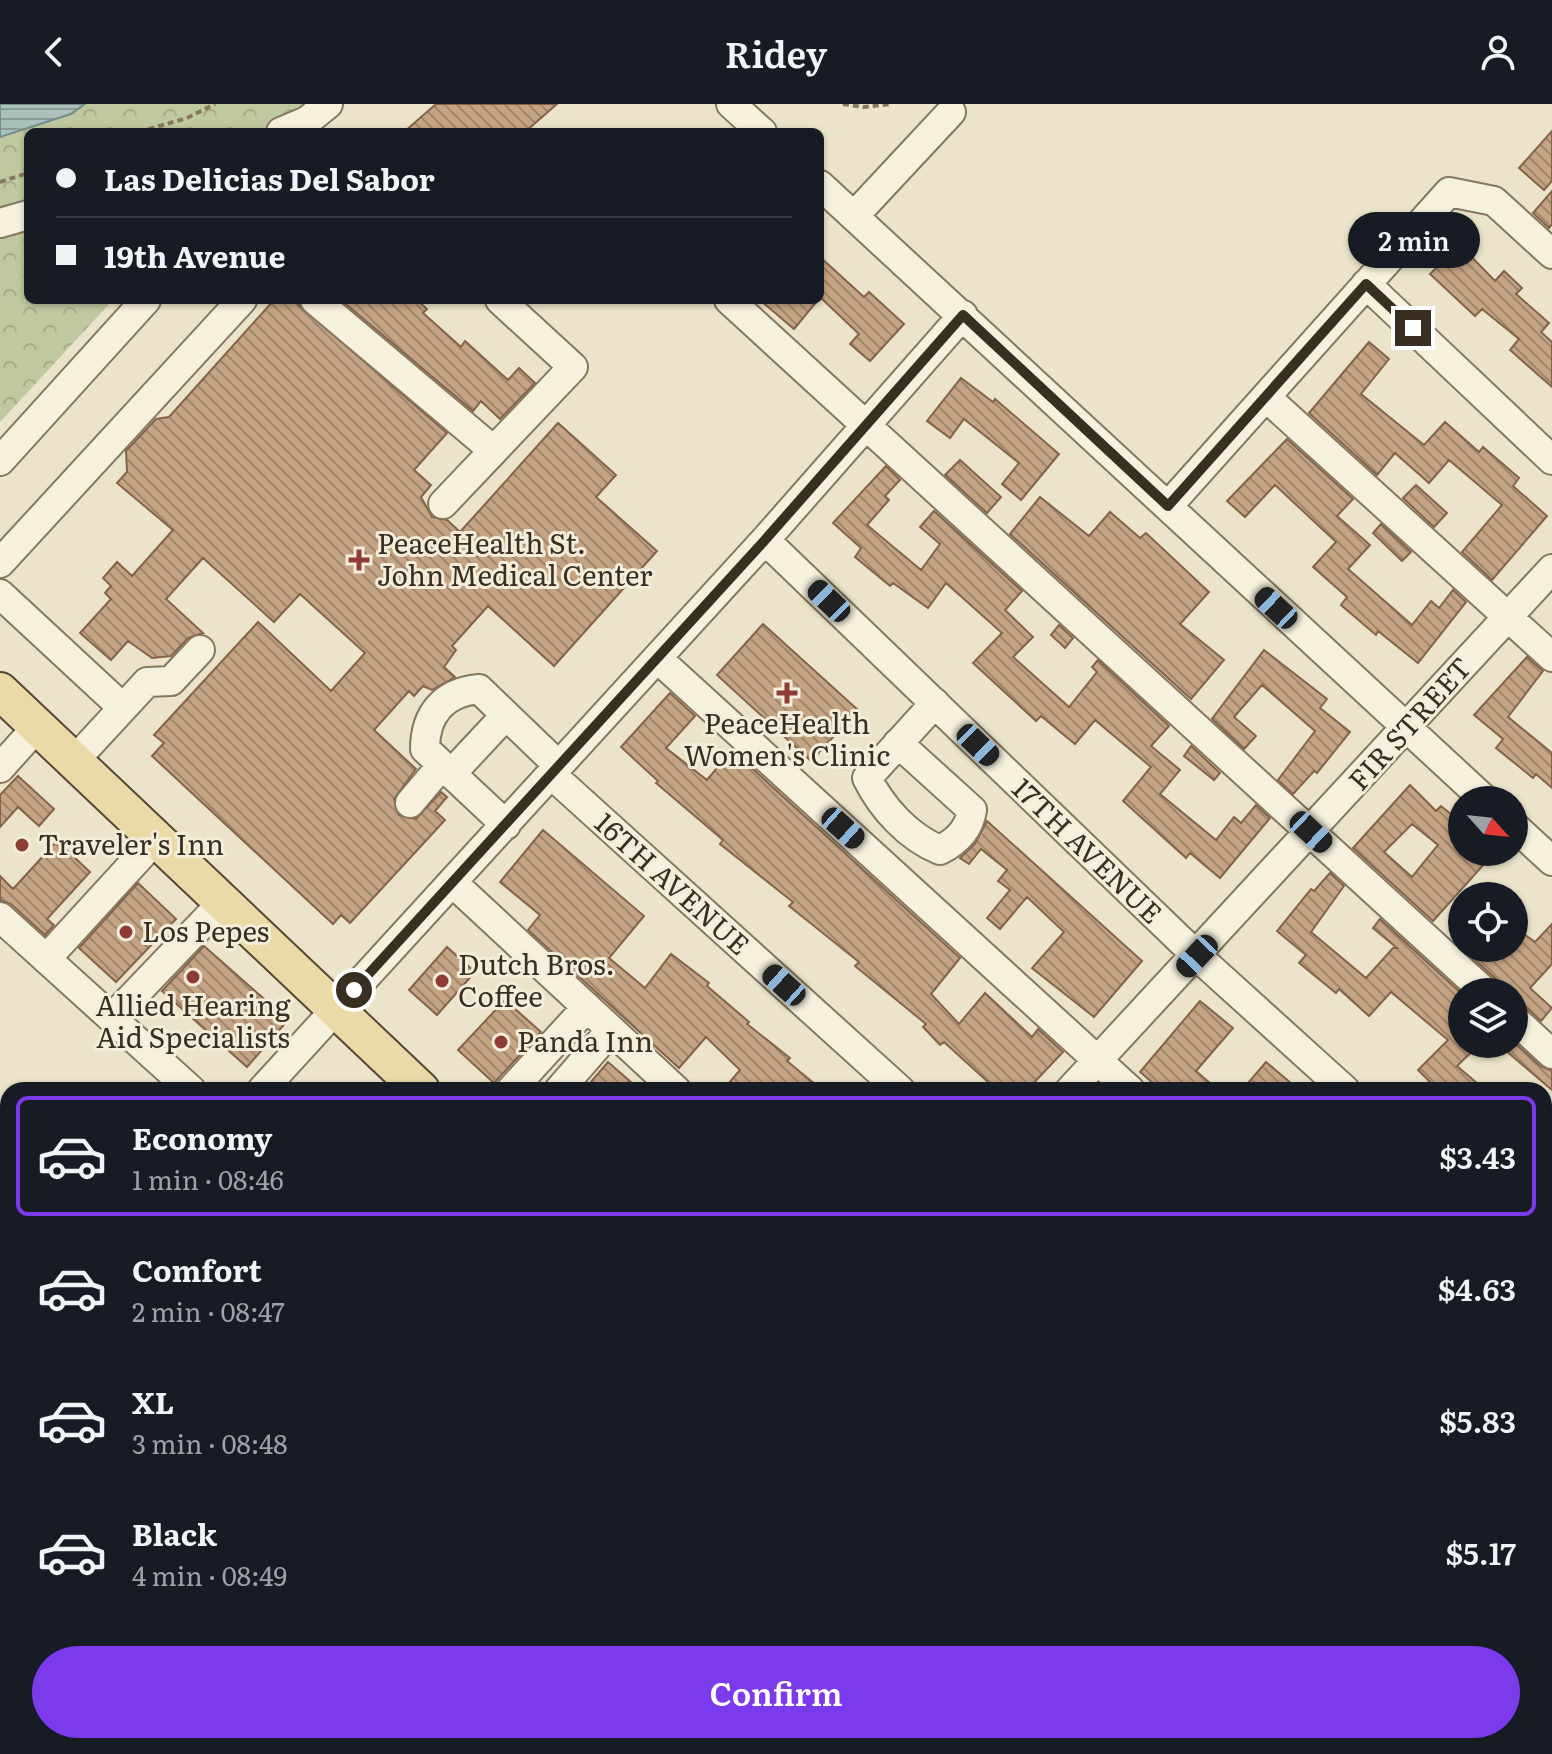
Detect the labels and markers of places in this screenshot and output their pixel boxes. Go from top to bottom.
place label: PeaceHealth St. John Medical Center [377,521,653,595]
marker: PeaceHealth St. John Medical Center [348,549,370,571]
marker: PeaceHealth Women's Clinic [776,682,798,704]
place label: PeaceHealth Women's Clinic [684,701,890,775]
place label: Traveler's Inn [38,822,224,864]
marker: Traveler's Inn [13,836,31,854]
place label: Los Pepes [142,909,269,951]
marker: Los Pepes [117,923,135,941]
place label: Dutch Bros. Coffee [458,942,615,1016]
marker: Allied Hearing Aid Specialists [184,968,202,986]
marker: Dutch Bros. Coffee [433,972,451,990]
place label: Allied Hearing Aid Specialists [95,983,291,1057]
place label: Panda Inn [517,1019,653,1061]
marker: Panda Inn [492,1033,510,1051]

